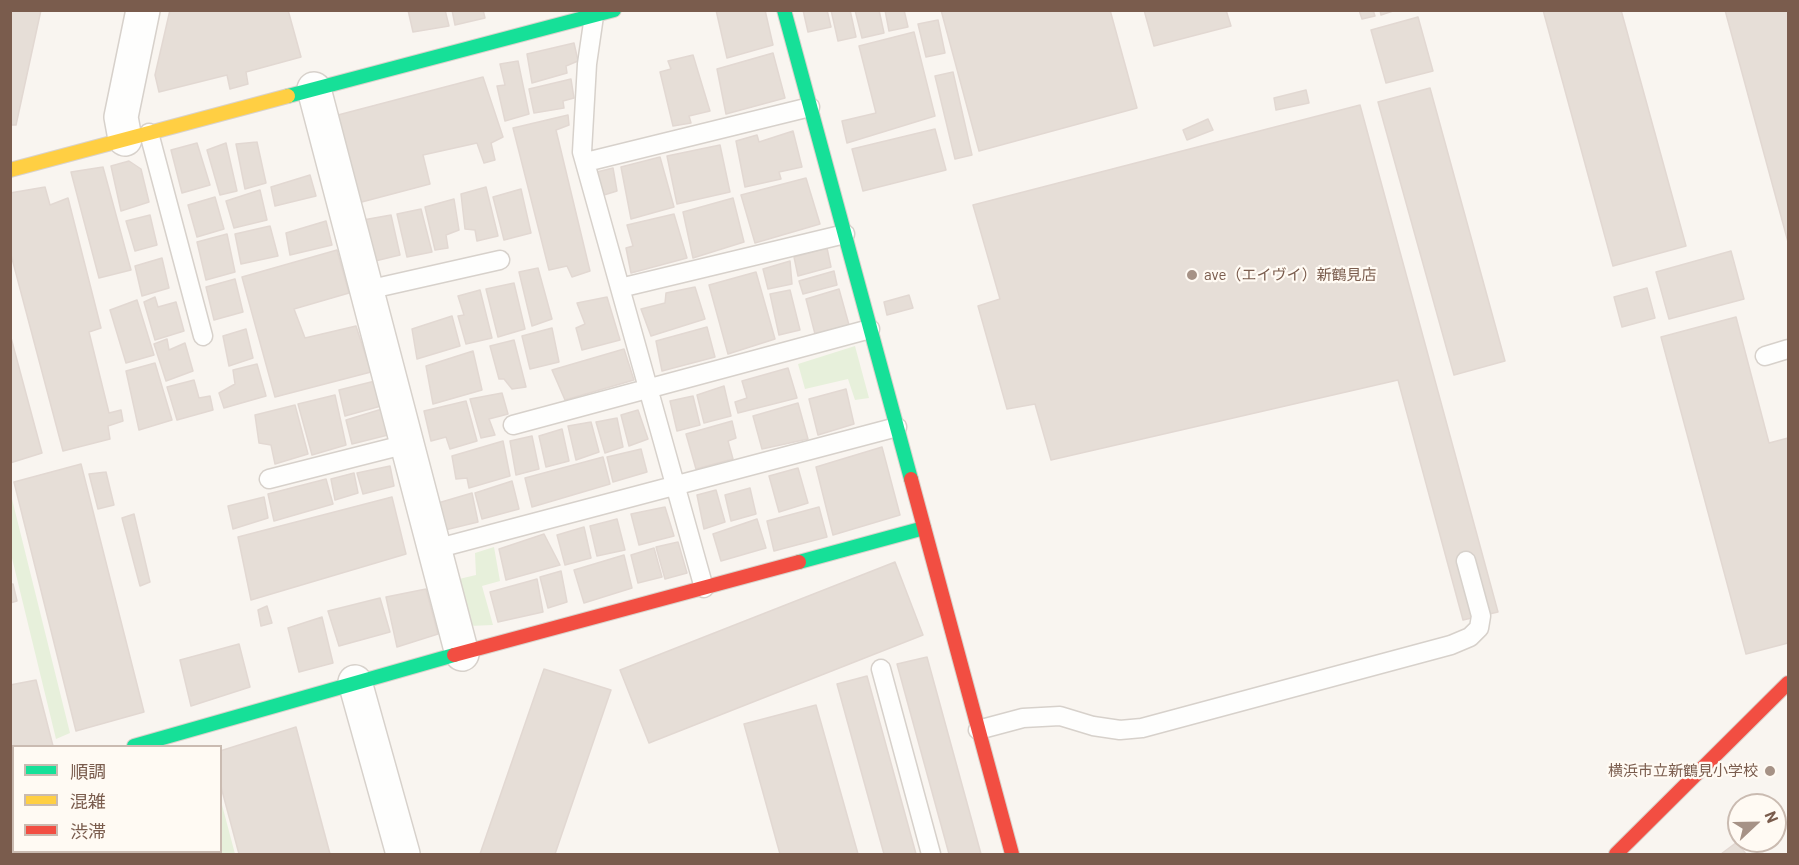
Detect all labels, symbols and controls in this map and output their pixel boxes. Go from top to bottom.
place label: ave（エイヴイ）新鶴見店 [1204,266,1376,284]
marker: ave（エイヴイ）新鶴見店 [1185,268,1199,282]
legend [12,745,222,853]
text: 順調 [70,760,106,782]
place label: 横浜市立新鶴見小学校 [1608,762,1758,780]
marker: 横浜市立新鶴見小学校 [1763,764,1777,778]
text: 混雑 [70,790,106,812]
north arrow [1727,793,1787,853]
text: N [1761,808,1783,825]
text: 渋滞 [70,820,106,842]

